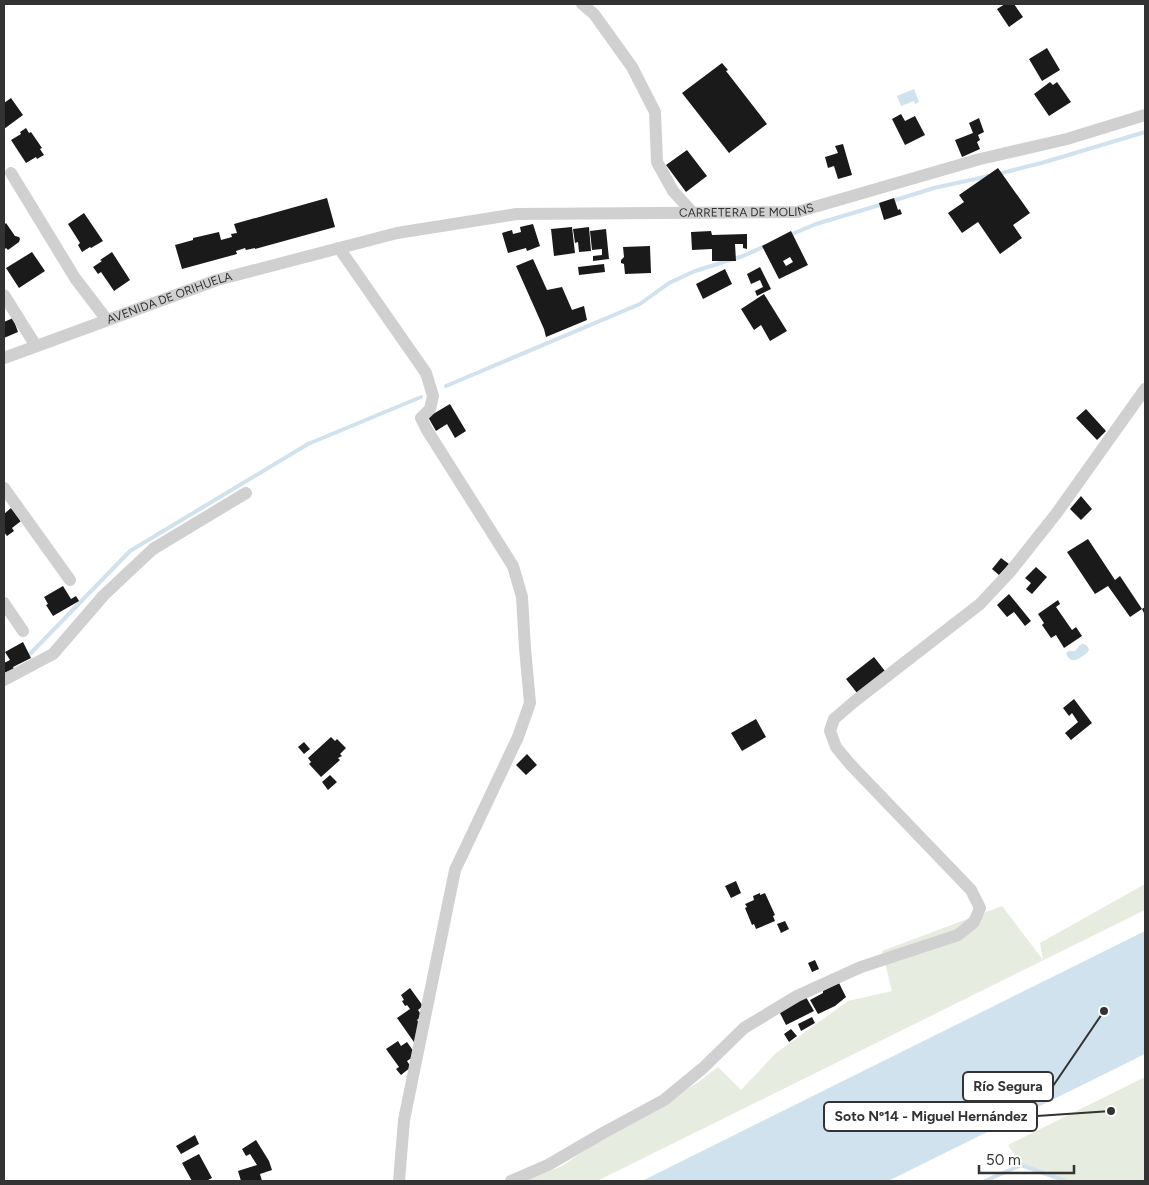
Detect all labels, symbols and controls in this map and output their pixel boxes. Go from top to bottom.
street label: CARRETERA DE MOLINS [679,200,816,220]
street label: AVENIDA DE ORIHUELA [105,269,234,327]
callout: Río Segura [963,1072,1053,1101]
text: Río Segura [973,1078,1043,1095]
callout: Soto Nº14 - Miguel Hernández [824,1102,1037,1131]
text: Soto Nº14 - Miguel Hernández [835,1108,1028,1125]
scale bar [979,1142,1074,1174]
text: 50 m [986,1151,1021,1169]

